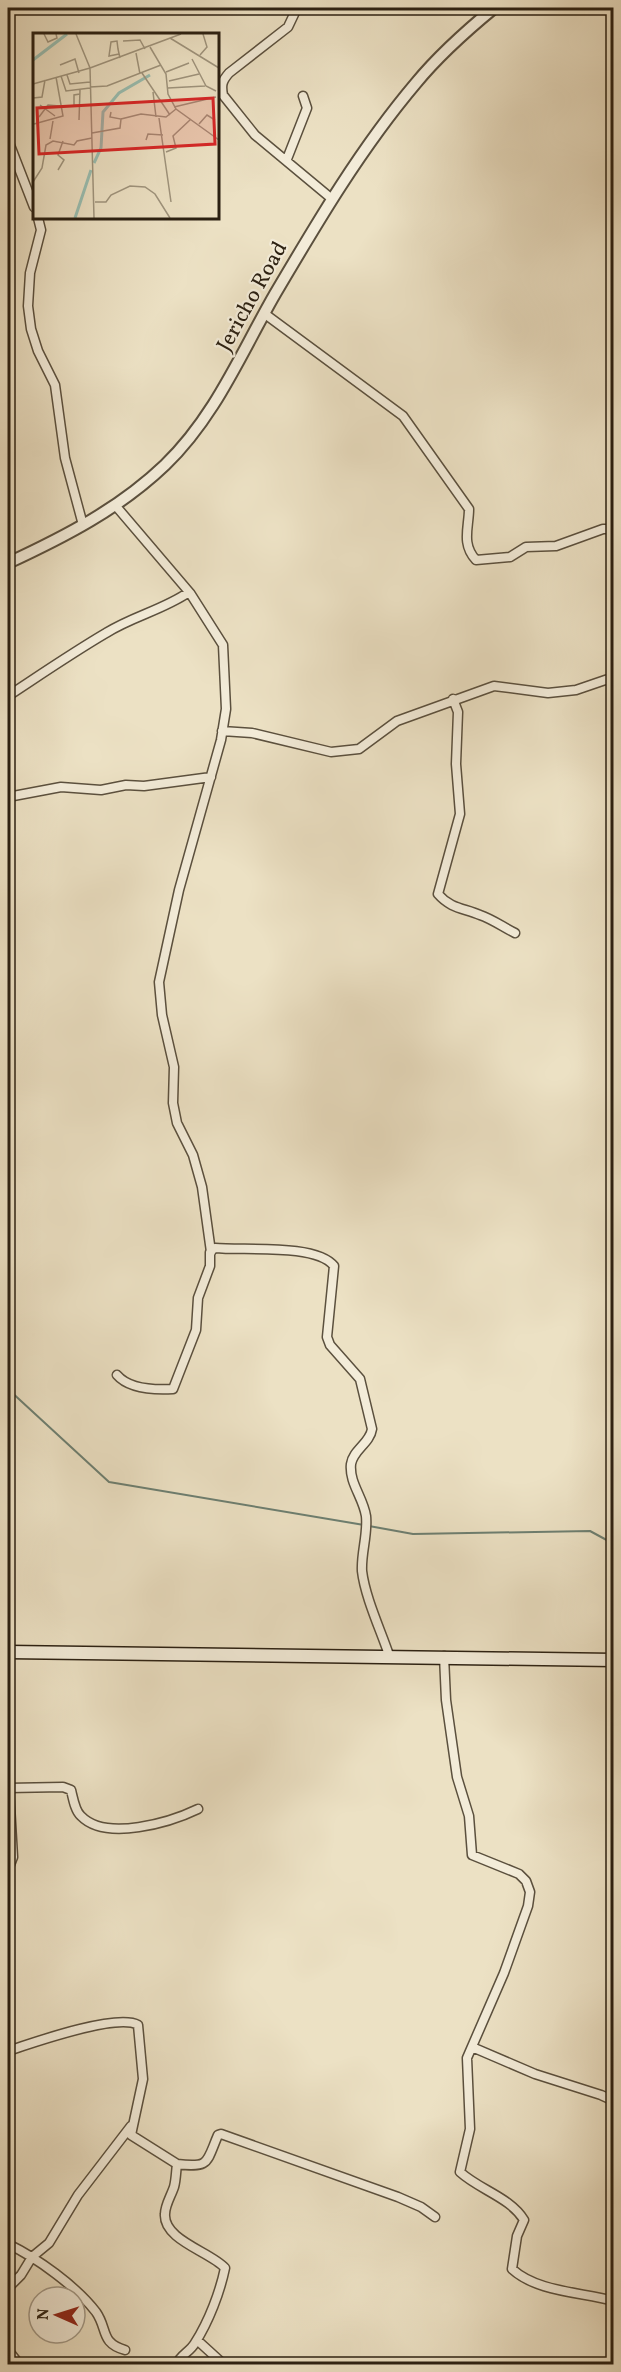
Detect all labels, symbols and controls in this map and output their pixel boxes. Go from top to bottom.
inset map [33,33,219,219]
street label: Jericho Road [210,236,296,358]
north arrow [27,2285,87,2345]
text: N [33,2308,55,2321]

